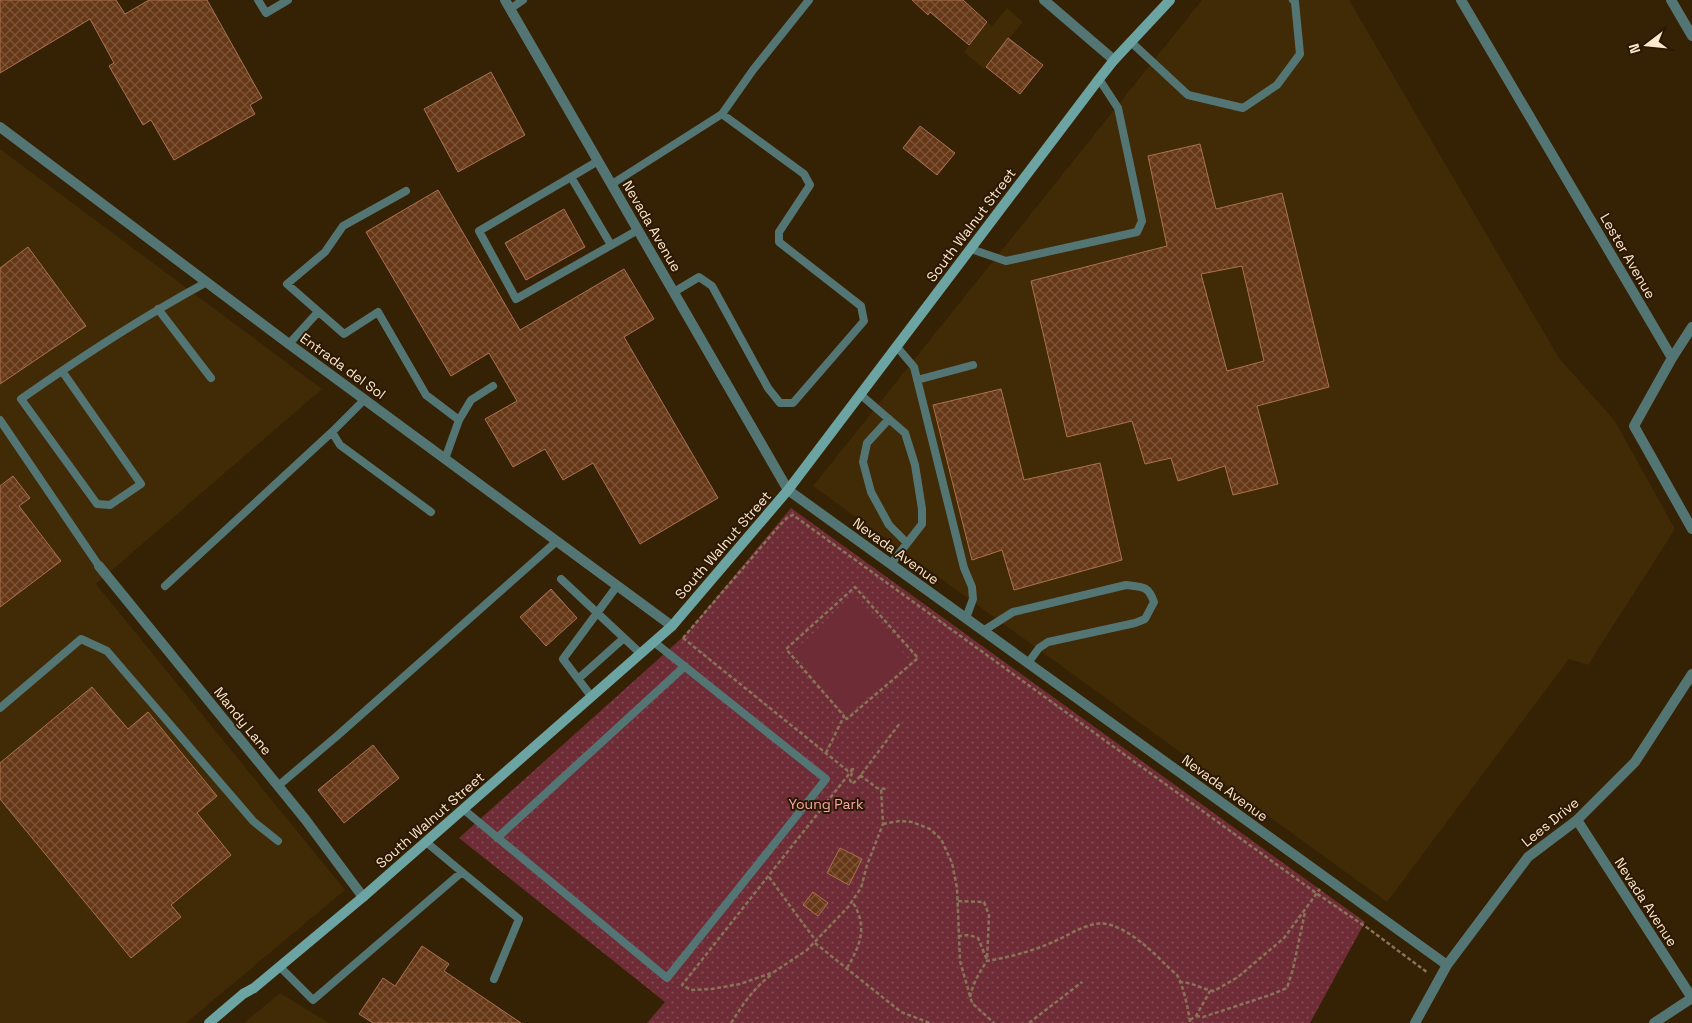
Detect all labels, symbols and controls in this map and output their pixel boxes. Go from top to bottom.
north arrow [1622,20,1672,70]
text: N [1625,42,1644,56]
street label: South Walnut Street [922,165,1020,285]
street label: Nevada Avenue [619,177,685,275]
street label: Lester Avenue [1596,210,1660,302]
street label: Entrada del Sol [297,329,389,403]
street label: South Walnut Street [671,487,775,603]
street label: Nevada Avenue [849,514,943,588]
street label: Mandy Lane [210,683,276,759]
street label: Nevada Avenue [1178,751,1272,825]
street label: South Walnut Street [372,768,488,872]
street label: Lees Drive [1518,793,1582,851]
park label: Young Park [789,795,864,813]
street label: Nevada Avenue [1611,854,1681,950]

